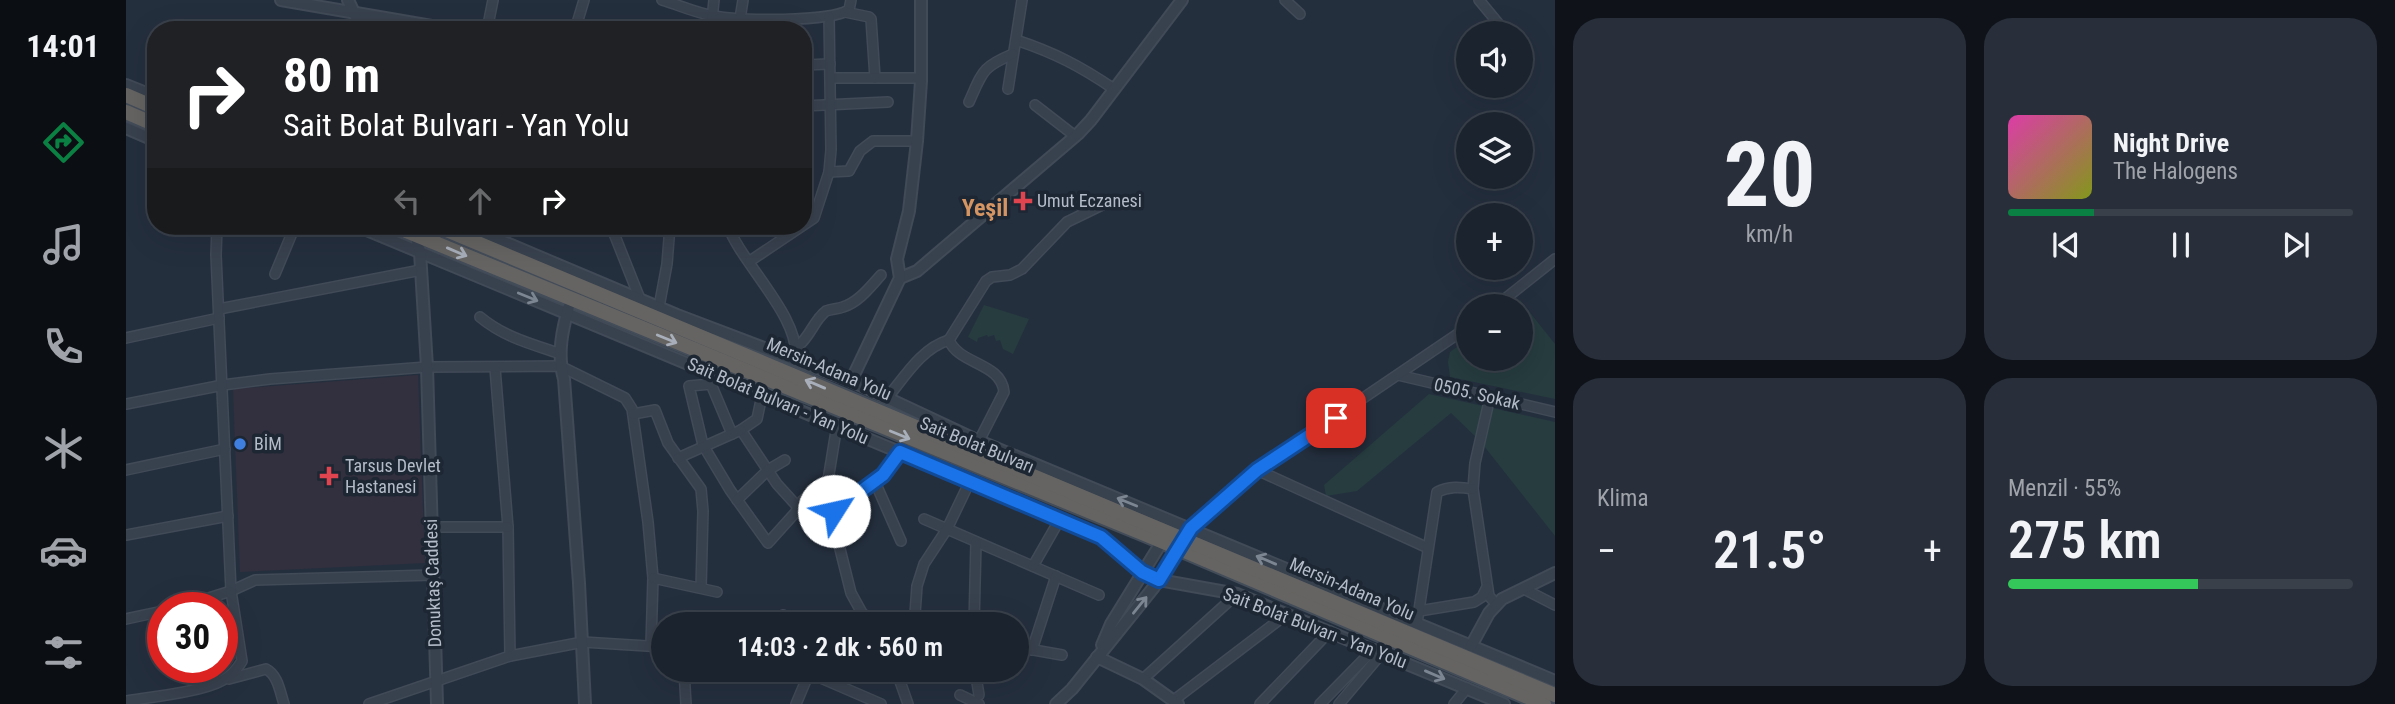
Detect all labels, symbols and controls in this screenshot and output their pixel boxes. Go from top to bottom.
map controls [1456,21,1533,371]
button: sound [1456,21,1533,98]
text: 14:01 [26,27,100,65]
text: 80 m [283,47,380,104]
icon: right [168,49,259,140]
text: Sait Bolat Bulvarı - Yan Yolu [283,106,630,144]
button: layers [1456,112,1533,189]
icon: directions [39,118,88,167]
text: 20 [1724,122,1815,228]
text: Night Drive [2113,128,2229,158]
text: The Halogens [2113,158,2238,185]
icon: left [388,182,426,220]
icon: ahead [461,182,499,220]
icon: right [534,182,572,220]
place label: Umut Eczanesi [1037,190,1142,211]
marker: Umut Eczanesi [1015,193,1031,209]
district label: Yeşil [962,194,1008,222]
button: + [1456,203,1533,280]
icon: music [39,220,88,269]
text: km/h [1746,221,1793,248]
icon: previous [2047,226,2085,264]
icon: pause [2162,226,2200,264]
icon: next [2277,226,2315,264]
one-way arrow [446,246,467,259]
one-way arrow [517,291,539,304]
button: − [1456,294,1533,371]
icon: phone [39,322,88,371]
street label: Mersin-Adana Yolu [764,333,895,404]
one-way arrow [656,334,678,347]
street label: Sait Bolat Bulvarı - Yan Yolu [684,353,872,448]
street label: 0505. Sokak [1432,373,1522,414]
one-way arrow [804,376,826,389]
pin [1306,388,1366,448]
icon: arrive [1317,399,1355,437]
street label: Sait Bolat Bulvarı [917,412,1037,477]
icon: climate [39,424,88,473]
one-way arrow [889,429,911,442]
place label: BİM [254,433,282,454]
marker: BİM [232,436,248,452]
place label: Tarsus Devlet Hastanesi [345,455,441,497]
marker: Tarsus Devlet Hastanesi [319,466,339,486]
position arrow [797,474,871,548]
text: Menzil · 55% [2008,475,2121,502]
text: Klima [1597,485,1648,512]
one-way arrow [1117,495,1139,508]
text: 275 km [2008,510,2162,571]
street label: Donuktaş Caddesi [420,518,445,648]
text: 21.5° [1713,520,1826,581]
icon: car [39,526,88,575]
text: − [1597,529,1616,573]
text: + [1923,529,1942,573]
one-way arrow [1256,552,1278,565]
street label: Mersin-Adana Yolu [1287,553,1418,624]
street label: Sait Bolat Bulvarı - Yan Yolu [1220,583,1410,672]
speed limit sign: 30 [147,592,238,683]
one-way arrow [1132,596,1147,615]
icon: filters [39,628,88,677]
text: 14:03 · 2 dk · 560 m [737,632,943,662]
one-way arrow [1424,669,1445,682]

